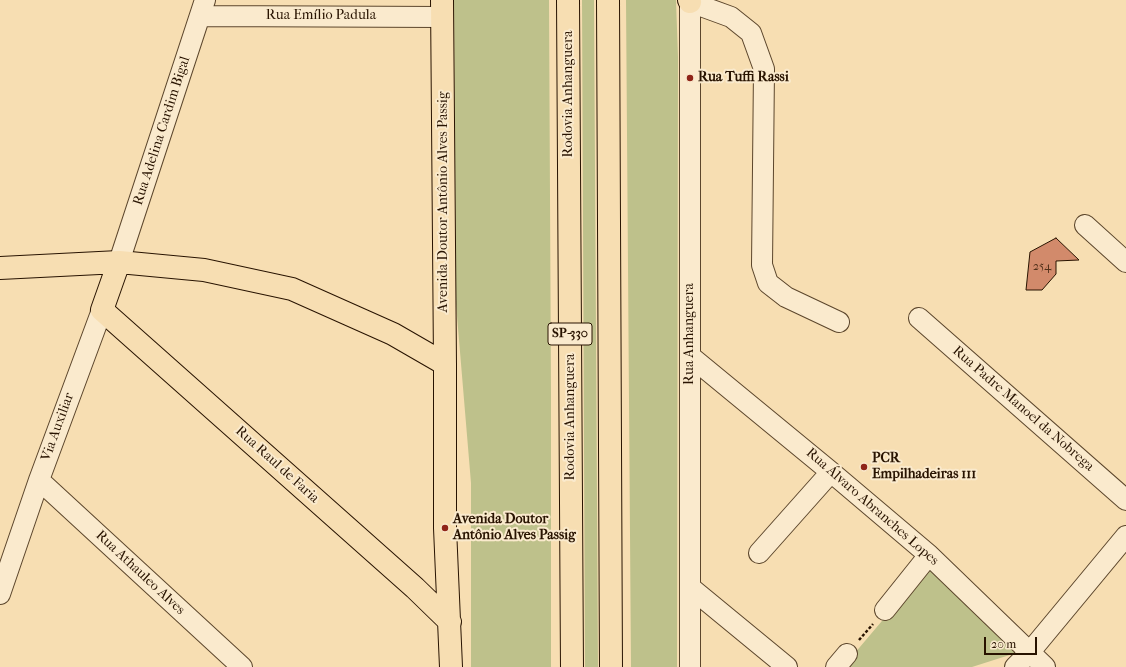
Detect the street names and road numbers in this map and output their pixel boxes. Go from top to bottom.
street label: Rua Emílio Padula [266,8,376,24]
street label: Rodovia Anhanguera [561,31,577,157]
street label: Rua Adelina Cardim Bigal [130,54,194,208]
street label: Avenida Doutor Antônio Alves Passig [436,92,452,312]
street label: Rua Anhanguera [682,283,698,385]
road number: SP-330 [548,323,592,345]
street label: Rua Padre Manoel da Nobrega [949,343,1097,475]
street label: Rodovia Anhanguera [563,354,579,480]
street label: Via Auxiliar [38,391,78,463]
street label: Rua Raul de Faria [232,423,322,507]
street label: Rua Álvaro Abranches Lopes [802,445,942,569]
street label: Rua Athauleo Alves [92,527,188,619]

